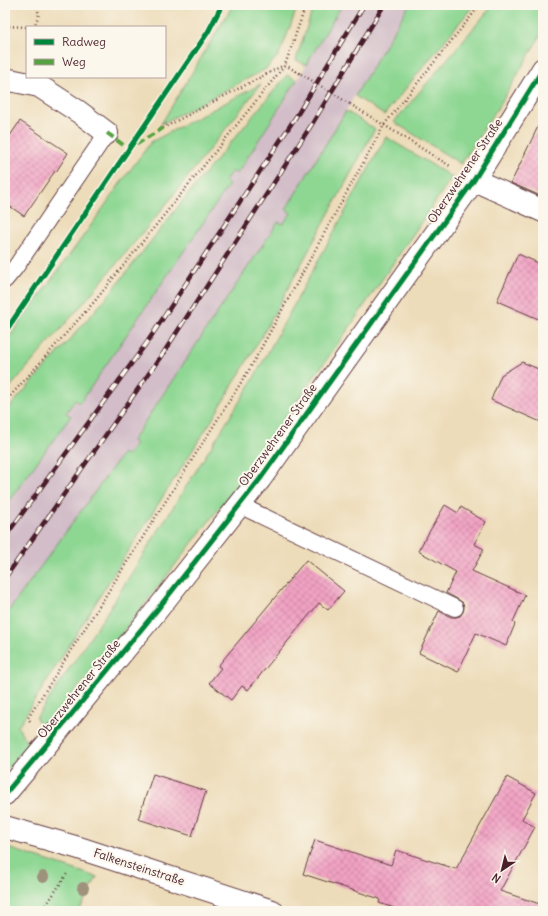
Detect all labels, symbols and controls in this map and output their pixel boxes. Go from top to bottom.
legend [26,26,166,78]
text: Radweg [62,34,106,49]
text: Weg [62,54,86,69]
street label: Oberzwehrener Straße [424,115,505,226]
street label: Oberzwehrener Straße [235,380,320,489]
street label: Oberzwehrener Straße [34,636,123,741]
street label: Falkensteinstraße [92,845,187,888]
north arrow [482,850,522,890]
text: N [489,870,503,886]

